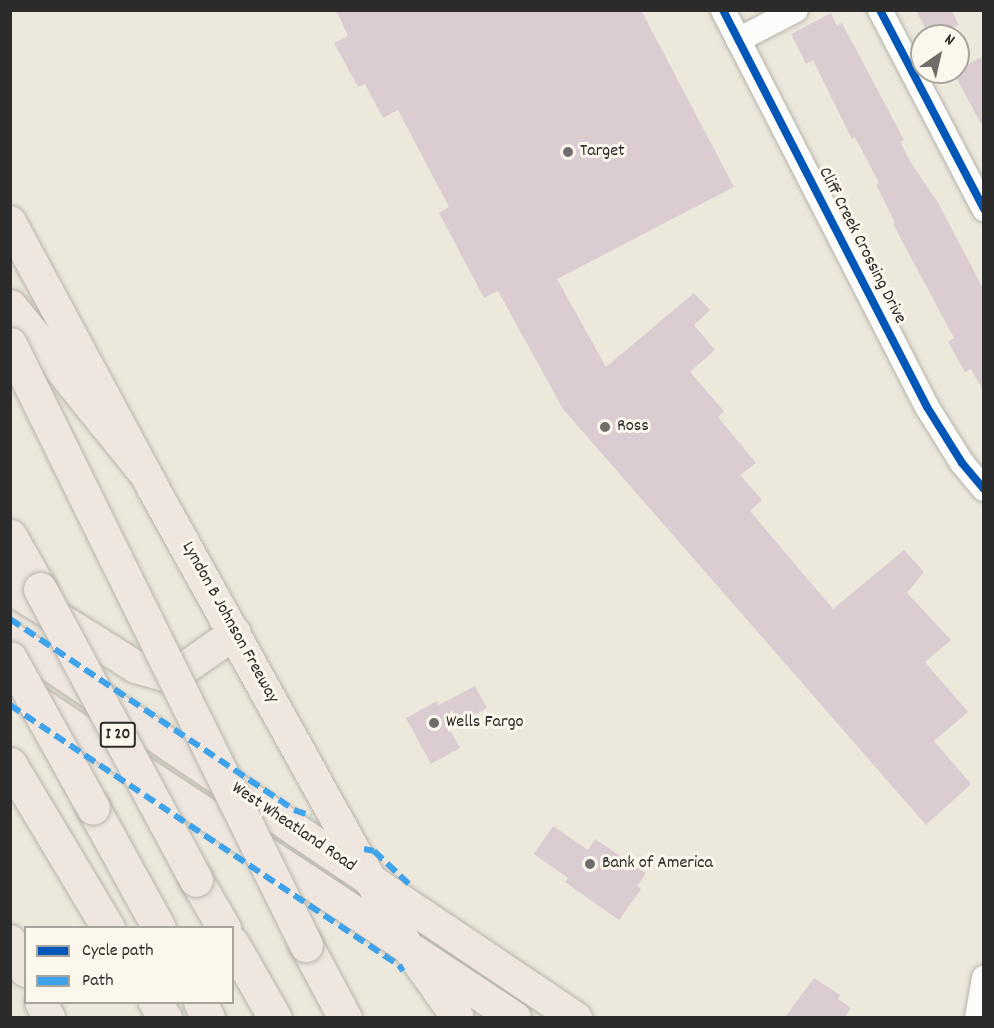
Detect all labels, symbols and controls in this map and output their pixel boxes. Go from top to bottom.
north arrow [910,24,970,84]
text: N [940,29,959,52]
place label: Target [580,141,625,163]
marker: Target [561,145,575,159]
street label: Cliff Creek Crossing Drive [812,164,910,328]
place label: Ross [617,416,649,438]
marker: Ross [598,420,612,434]
street label: Lyndon B Johnson Freeway [176,538,282,708]
place label: Wells Fargo [446,712,524,734]
marker: Wells Fargo [427,716,441,730]
road number: I 20 [98,722,138,748]
street label: West Wheatland Road [227,778,359,878]
place label: Bank of America [602,853,713,875]
marker: Bank of America [583,857,597,871]
legend [24,926,234,1004]
text: Cycle path [82,939,153,964]
text: Path [82,969,114,994]

